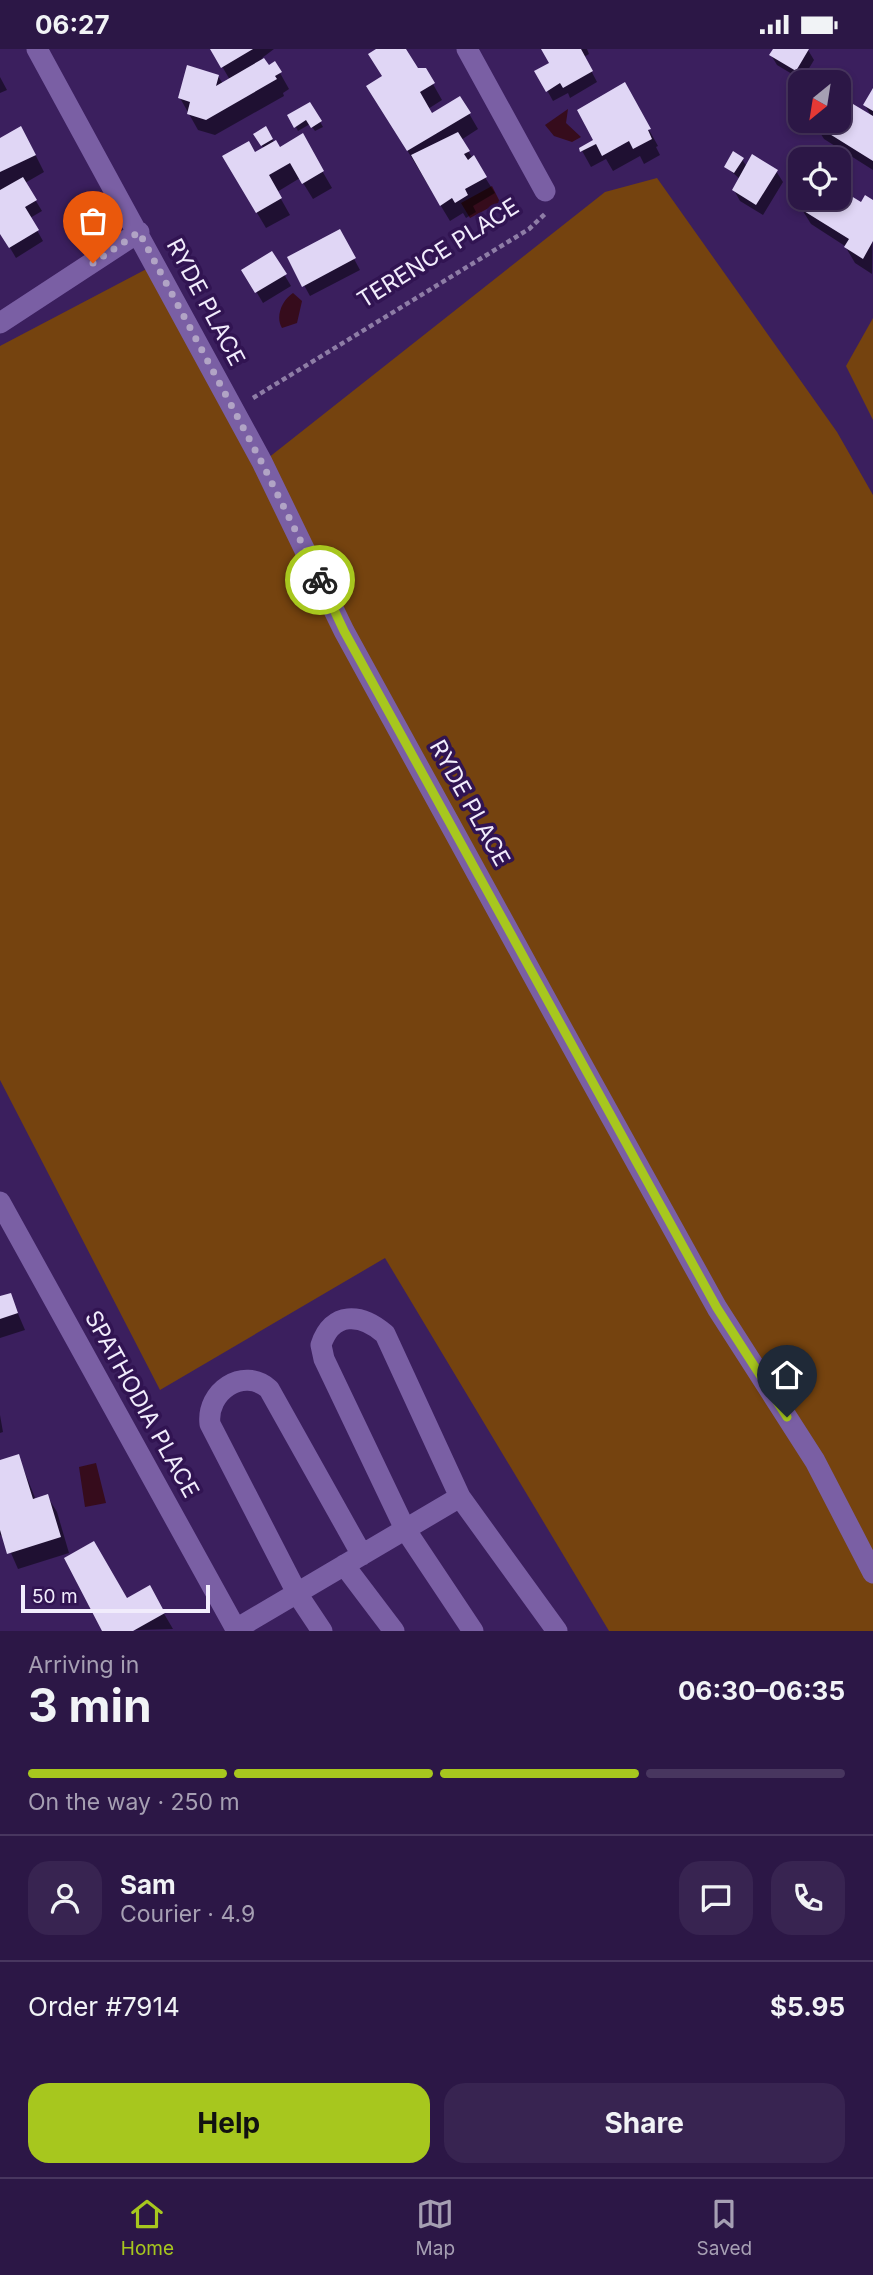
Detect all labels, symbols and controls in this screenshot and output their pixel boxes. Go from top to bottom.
text: 06:27 [35,9,110,40]
north arrow [788,70,850,133]
map controls [788,70,851,210]
button: locate [788,147,851,210]
pin [63,191,123,263]
street label: TERENCE PLACE [352,192,524,314]
icon: bag [74,202,112,240]
street label: RYDE PLACE [161,234,251,370]
courier [285,545,355,615]
icon: bike [301,561,339,599]
street label: RYDE PLACE [424,735,516,871]
street label: SPATHODIA PLACE [79,1306,205,1502]
pin [757,1345,817,1417]
icon: home [768,1356,806,1394]
scale bar [21,1582,210,1614]
text: 50 m [32,1585,78,1608]
text: Arriving in [28,1651,139,1679]
text: 06:30–06:35 [678,1675,845,1706]
text: 3 min [28,1677,152,1733]
text: On the way · 250 m [28,1788,240,1816]
button: person [28,1861,102,1935]
button: chat [679,1861,753,1935]
button: phone [771,1861,845,1935]
text: Sam [120,1869,176,1900]
text: Courier · 4.9 [120,1900,255,1928]
text: Order #7914 [28,1991,180,2022]
text: $5.95 [770,1991,845,2022]
button: Help [28,2083,430,2163]
button: Share [444,2083,845,2163]
tab: Home [121,2195,174,2260]
tab: Map [416,2195,455,2260]
tab: Saved [697,2195,752,2260]

